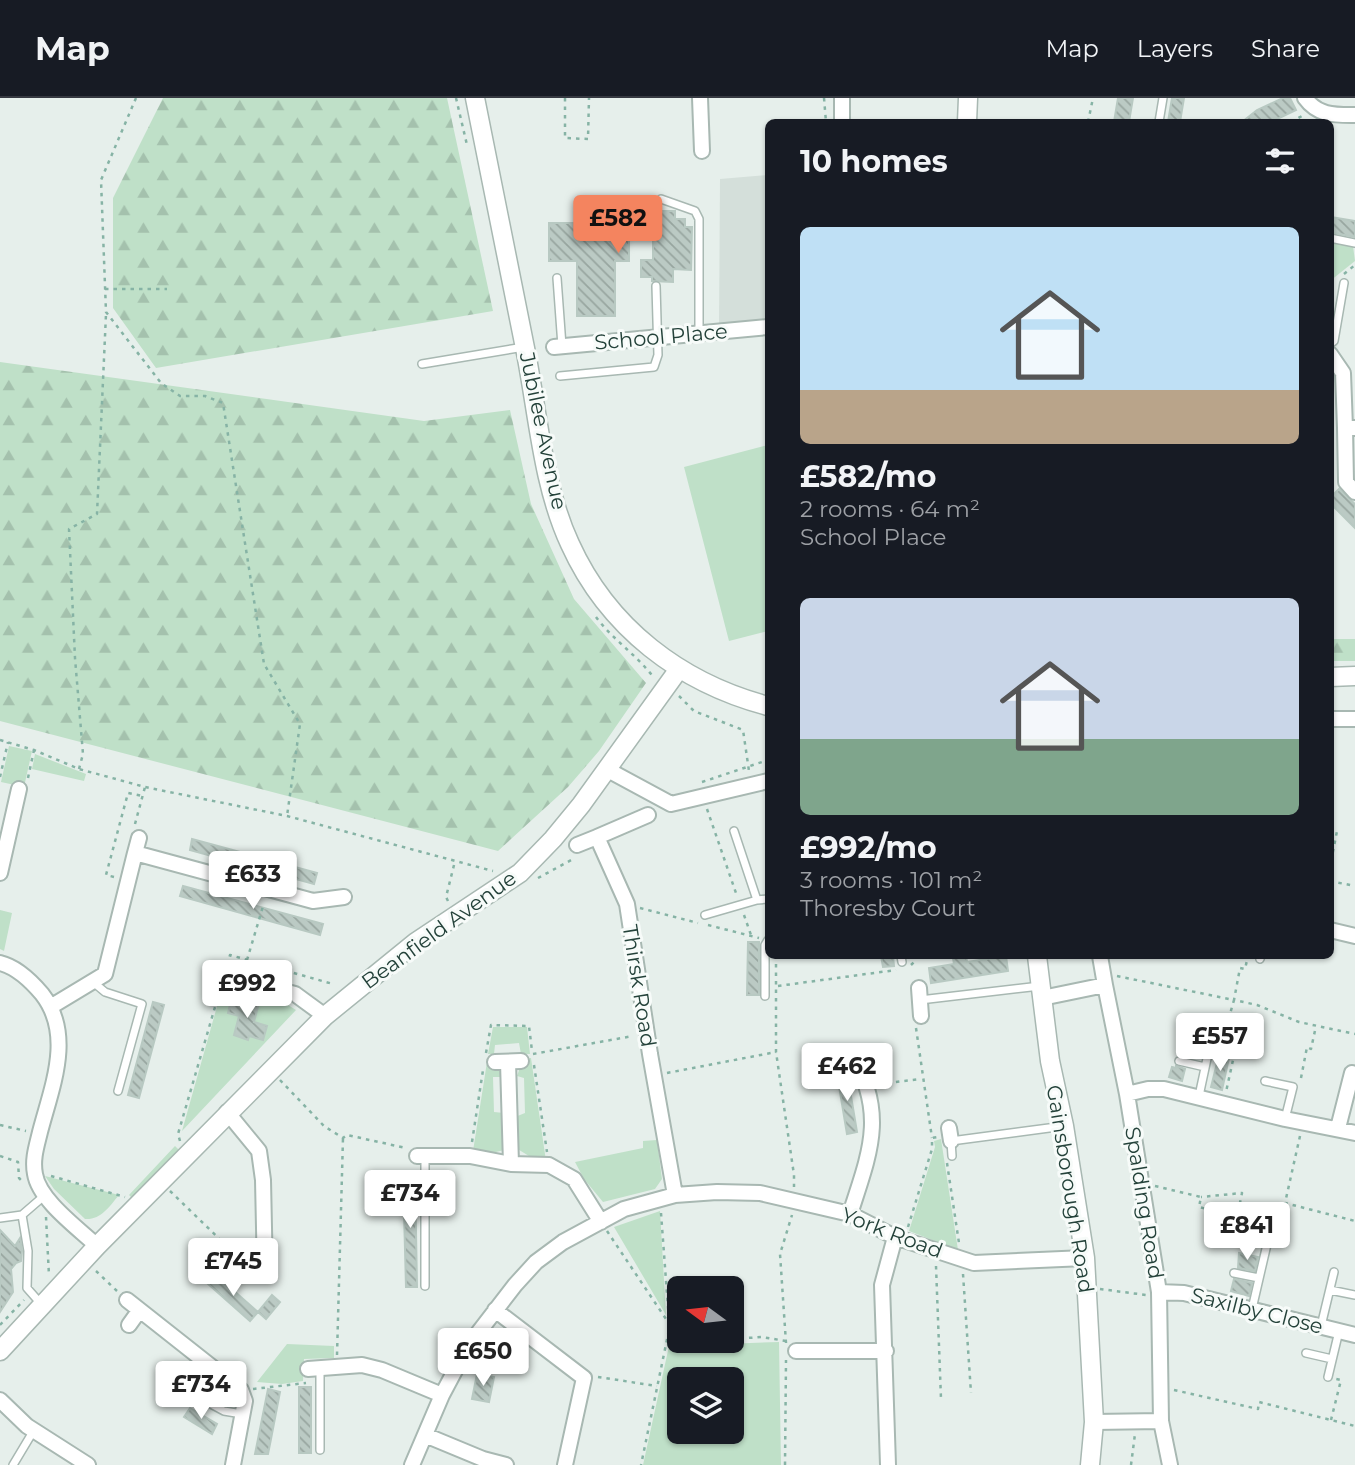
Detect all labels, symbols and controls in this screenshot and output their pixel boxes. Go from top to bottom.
text: Map [35,28,110,68]
text: Map [1045,34,1099,63]
text: Layers [1137,34,1213,63]
text: Share [1251,34,1320,63]
icon: filters [1261,142,1299,180]
text: 10 homes [800,143,948,180]
pin: £582 [577,195,659,255]
text: £582 [589,204,647,232]
icon: home [987,272,1113,398]
street label: School Place [593,318,729,355]
street label: Jubilee Avenue [514,349,572,512]
text: £582/mo [800,458,936,495]
text: 2 rooms · 64 m² [800,495,980,523]
text: School Place [800,523,946,551]
icon: home [987,643,1113,769]
text: £992/mo [800,829,937,866]
pin: £633 [212,852,294,911]
text: £633 [225,860,281,888]
street label: Beanfield Avenue [357,865,521,994]
text: 3 rooms · 101 m² [800,866,982,894]
text: Thoresby Court [800,894,976,922]
street label: Thirsk Road [617,923,661,1049]
pin: £992 [206,960,288,1020]
text: £992 [218,969,276,997]
pin: £557 [1179,1014,1261,1073]
text: £557 [1192,1022,1248,1050]
pin: £462 [806,1044,888,1103]
text: £462 [818,1052,876,1080]
street label: Gainsborough Road [1042,1083,1099,1295]
street label: Spalding Road [1120,1125,1169,1281]
pin: £734 [369,1170,451,1230]
text: £734 [380,1179,440,1207]
street label: York Road [838,1202,946,1263]
pin: £841 [1206,1202,1288,1262]
text: £841 [1220,1211,1274,1239]
pin: £745 [192,1238,274,1298]
text: £745 [204,1247,262,1275]
north arrow [667,1276,744,1353]
map controls [667,1276,744,1444]
street label: Saxilby Close [1188,1282,1326,1339]
pin: £650 [442,1328,524,1388]
text: £650 [454,1337,512,1365]
pin: £734 [160,1362,242,1421]
button: layers [667,1367,744,1444]
text: £734 [171,1370,231,1398]

